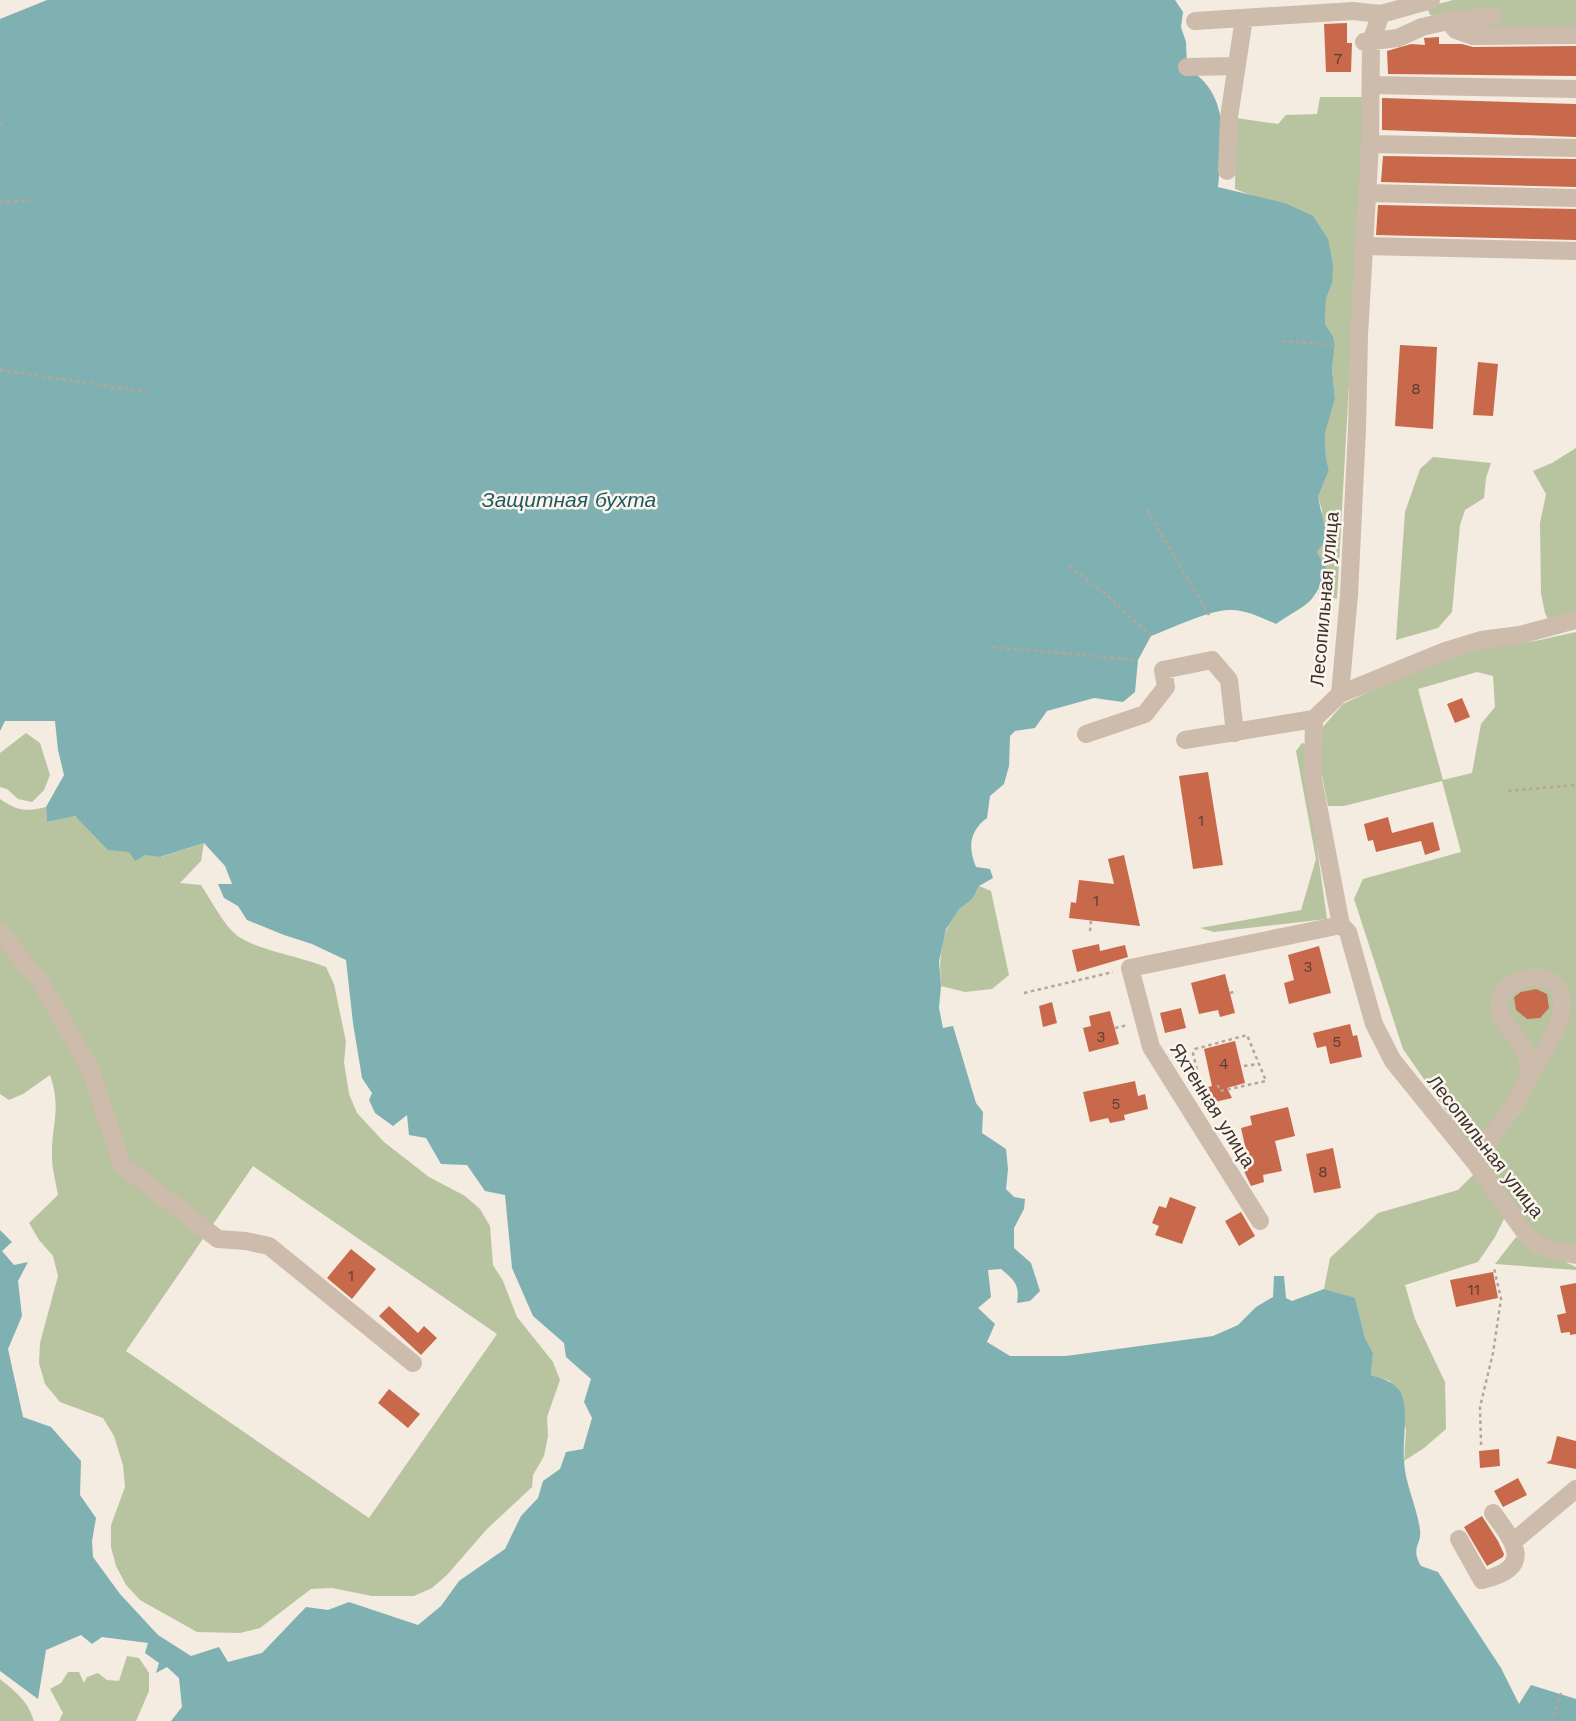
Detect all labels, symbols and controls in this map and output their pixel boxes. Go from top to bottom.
house number: 7 [1334,49,1343,68]
house number: 8 [1411,379,1421,398]
water label: Защитная бухта [482,487,656,512]
street label: Лесопильная улица [1305,510,1344,687]
house number: 1 [1198,811,1204,830]
house number: 1 [1093,891,1099,910]
house number: 3 [1303,957,1313,976]
house number: 3 [1096,1027,1106,1046]
house number: 5 [1332,1032,1342,1051]
street label: Яхтенная улица [1165,1039,1260,1172]
house number: 4 [1219,1054,1229,1073]
street label: Лесопильная улица [1423,1070,1549,1223]
house number: 5 [1111,1094,1121,1113]
house number: 8 [1318,1162,1328,1181]
house number: 1 [348,1266,354,1285]
house number: 11 [1468,1280,1480,1299]

